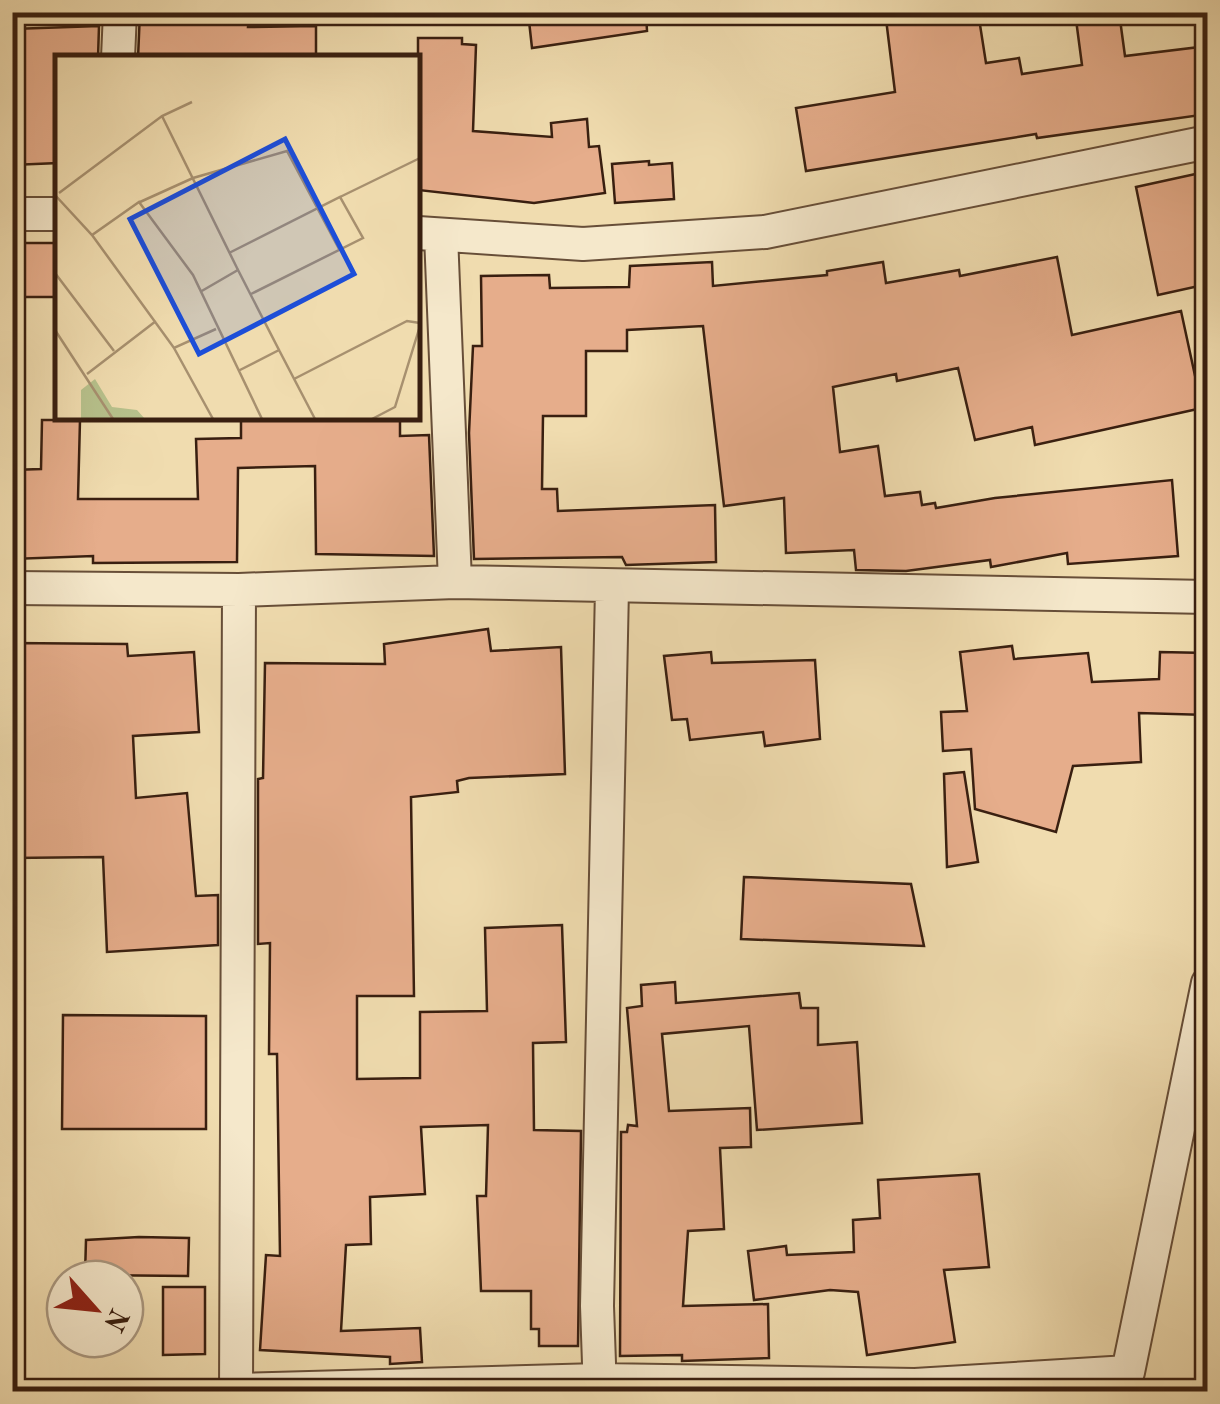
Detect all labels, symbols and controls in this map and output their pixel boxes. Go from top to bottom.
inset map [55,55,420,420]
north arrow [45,1259,145,1359]
text: N [97,1303,132,1335]

